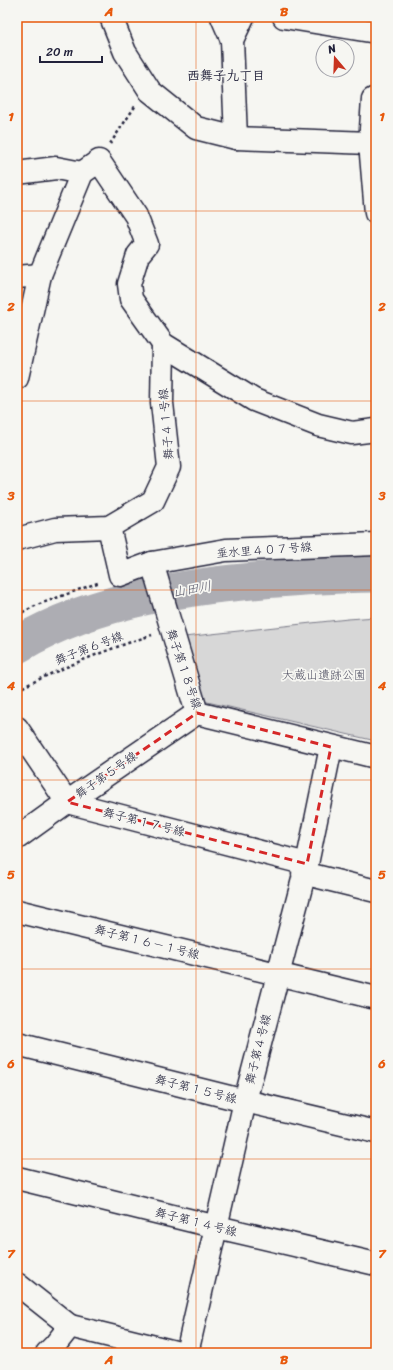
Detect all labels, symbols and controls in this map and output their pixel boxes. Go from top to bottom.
text: A [104,0,113,23]
text: B [280,0,289,23]
scale bar [40,38,102,64]
north arrow [315,38,355,78]
text: N [324,39,339,60]
text: 20 m [46,41,73,63]
district label: 西舞子九丁目 [187,64,265,87]
text: 1 [8,105,14,128]
text: 1 [379,105,385,128]
text: 2 [6,295,15,318]
text: 2 [377,295,386,318]
street label: 舞子４１号線 [152,387,180,461]
text: 3 [6,484,15,507]
text: 3 [377,484,386,507]
street label: 垂水里４０７号線 [215,536,313,564]
water label: 山田川 [171,574,213,604]
street label: 舞子第６号線 [51,625,127,671]
street label: 舞子第１８号線 [160,626,208,712]
park label: 大蔵山遺跡公園 [282,664,366,686]
text: 4 [6,674,16,697]
text: 4 [377,674,387,697]
street label: 舞子第５号線 [70,745,142,805]
street label: 舞子第１７号線 [101,801,187,843]
text: 5 [7,863,15,886]
text: 5 [378,863,386,886]
street label: 舞子第１６－１号線 [92,918,202,966]
street label: 舞子第４号線 [239,1011,277,1087]
text: 6 [6,1052,15,1075]
text: 6 [377,1052,386,1075]
street label: 舞子第１５号線 [153,1068,239,1110]
street label: 舞子第１４号線 [153,1201,239,1243]
text: 7 [7,1242,16,1265]
text: 7 [378,1242,387,1265]
text: A [104,1348,113,1370]
text: B [280,1348,289,1370]

